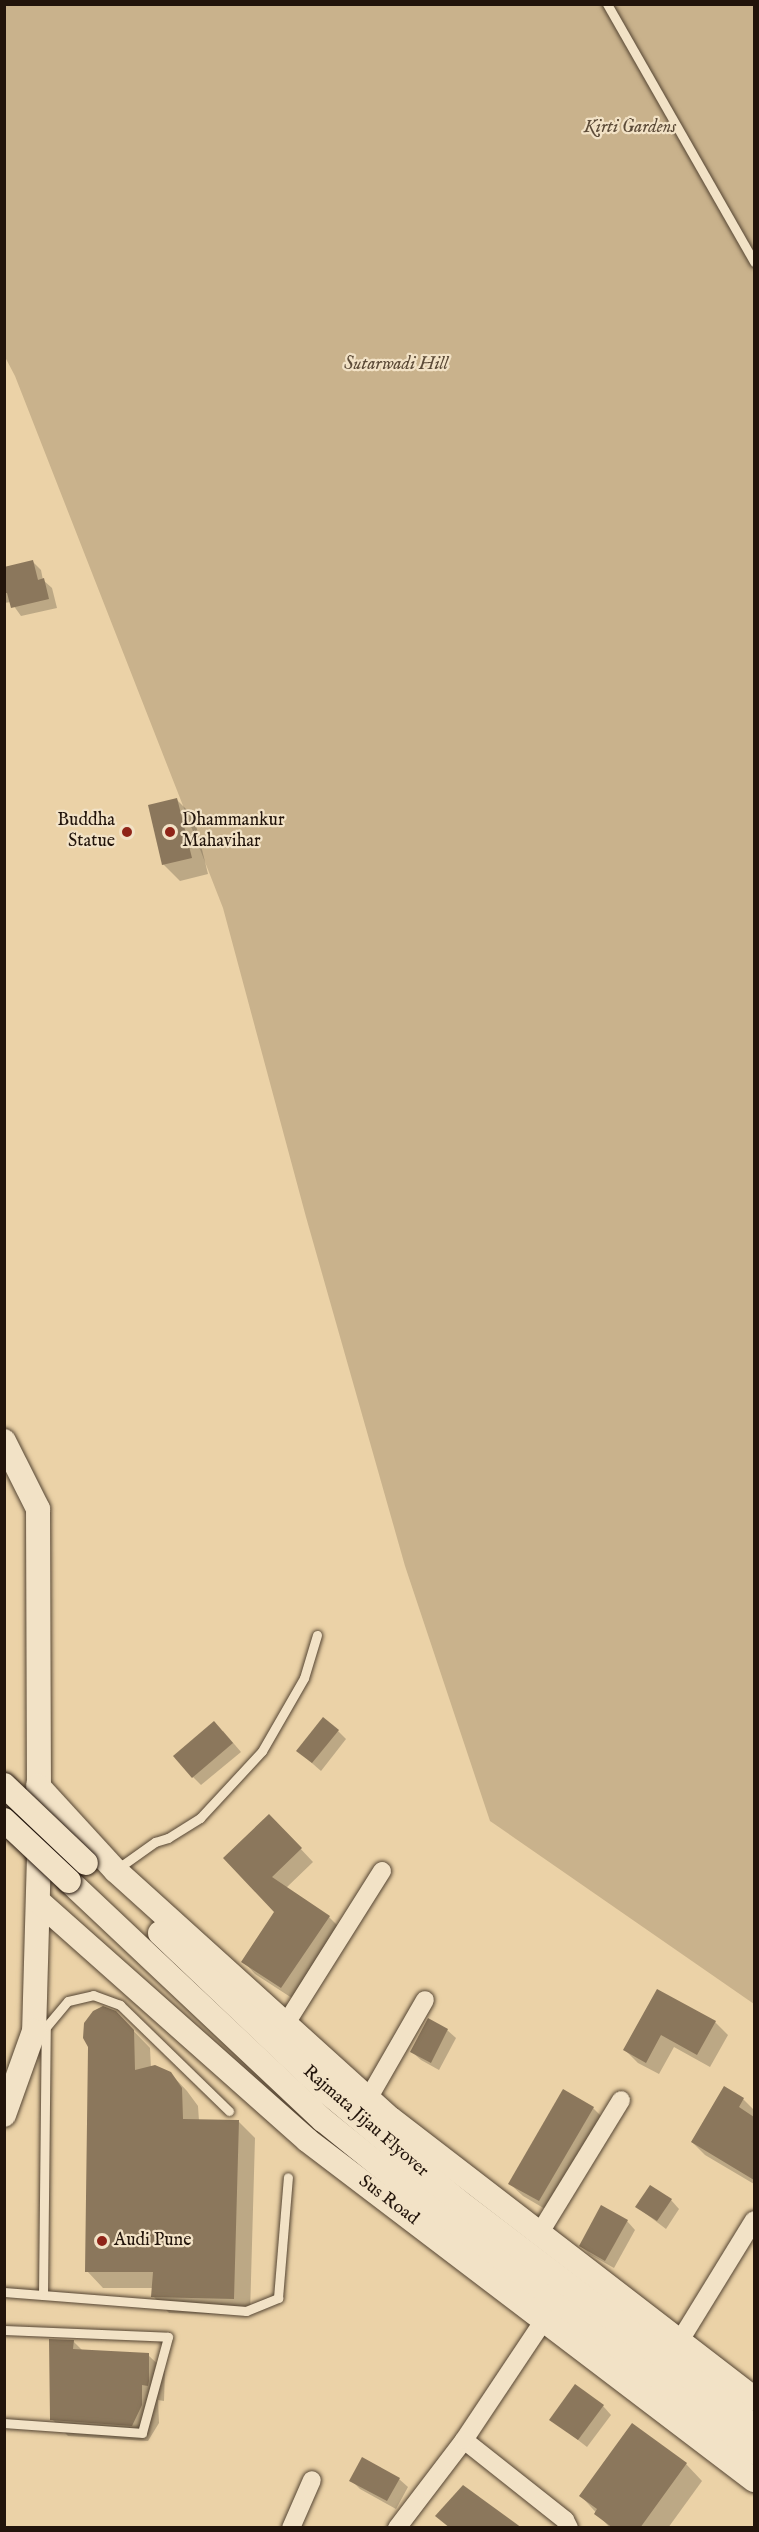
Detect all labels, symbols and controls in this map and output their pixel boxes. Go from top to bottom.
park label: Kirti Gardens [584,117,676,139]
park label: Sutarwadi Hill [344,354,448,376]
place label: Buddha Statue [57,811,115,854]
place label: Dhammankur Mahavihar [182,811,285,854]
marker: Buddha Statue [120,825,134,839]
marker: Dhammankur Mahavihar [163,825,177,839]
street label: Rajmata Jijau Flyover [298,2062,432,2182]
street label: Sus Road [354,2171,422,2231]
place label: Audi Pune [114,2230,191,2252]
marker: Audi Pune [95,2234,109,2248]

